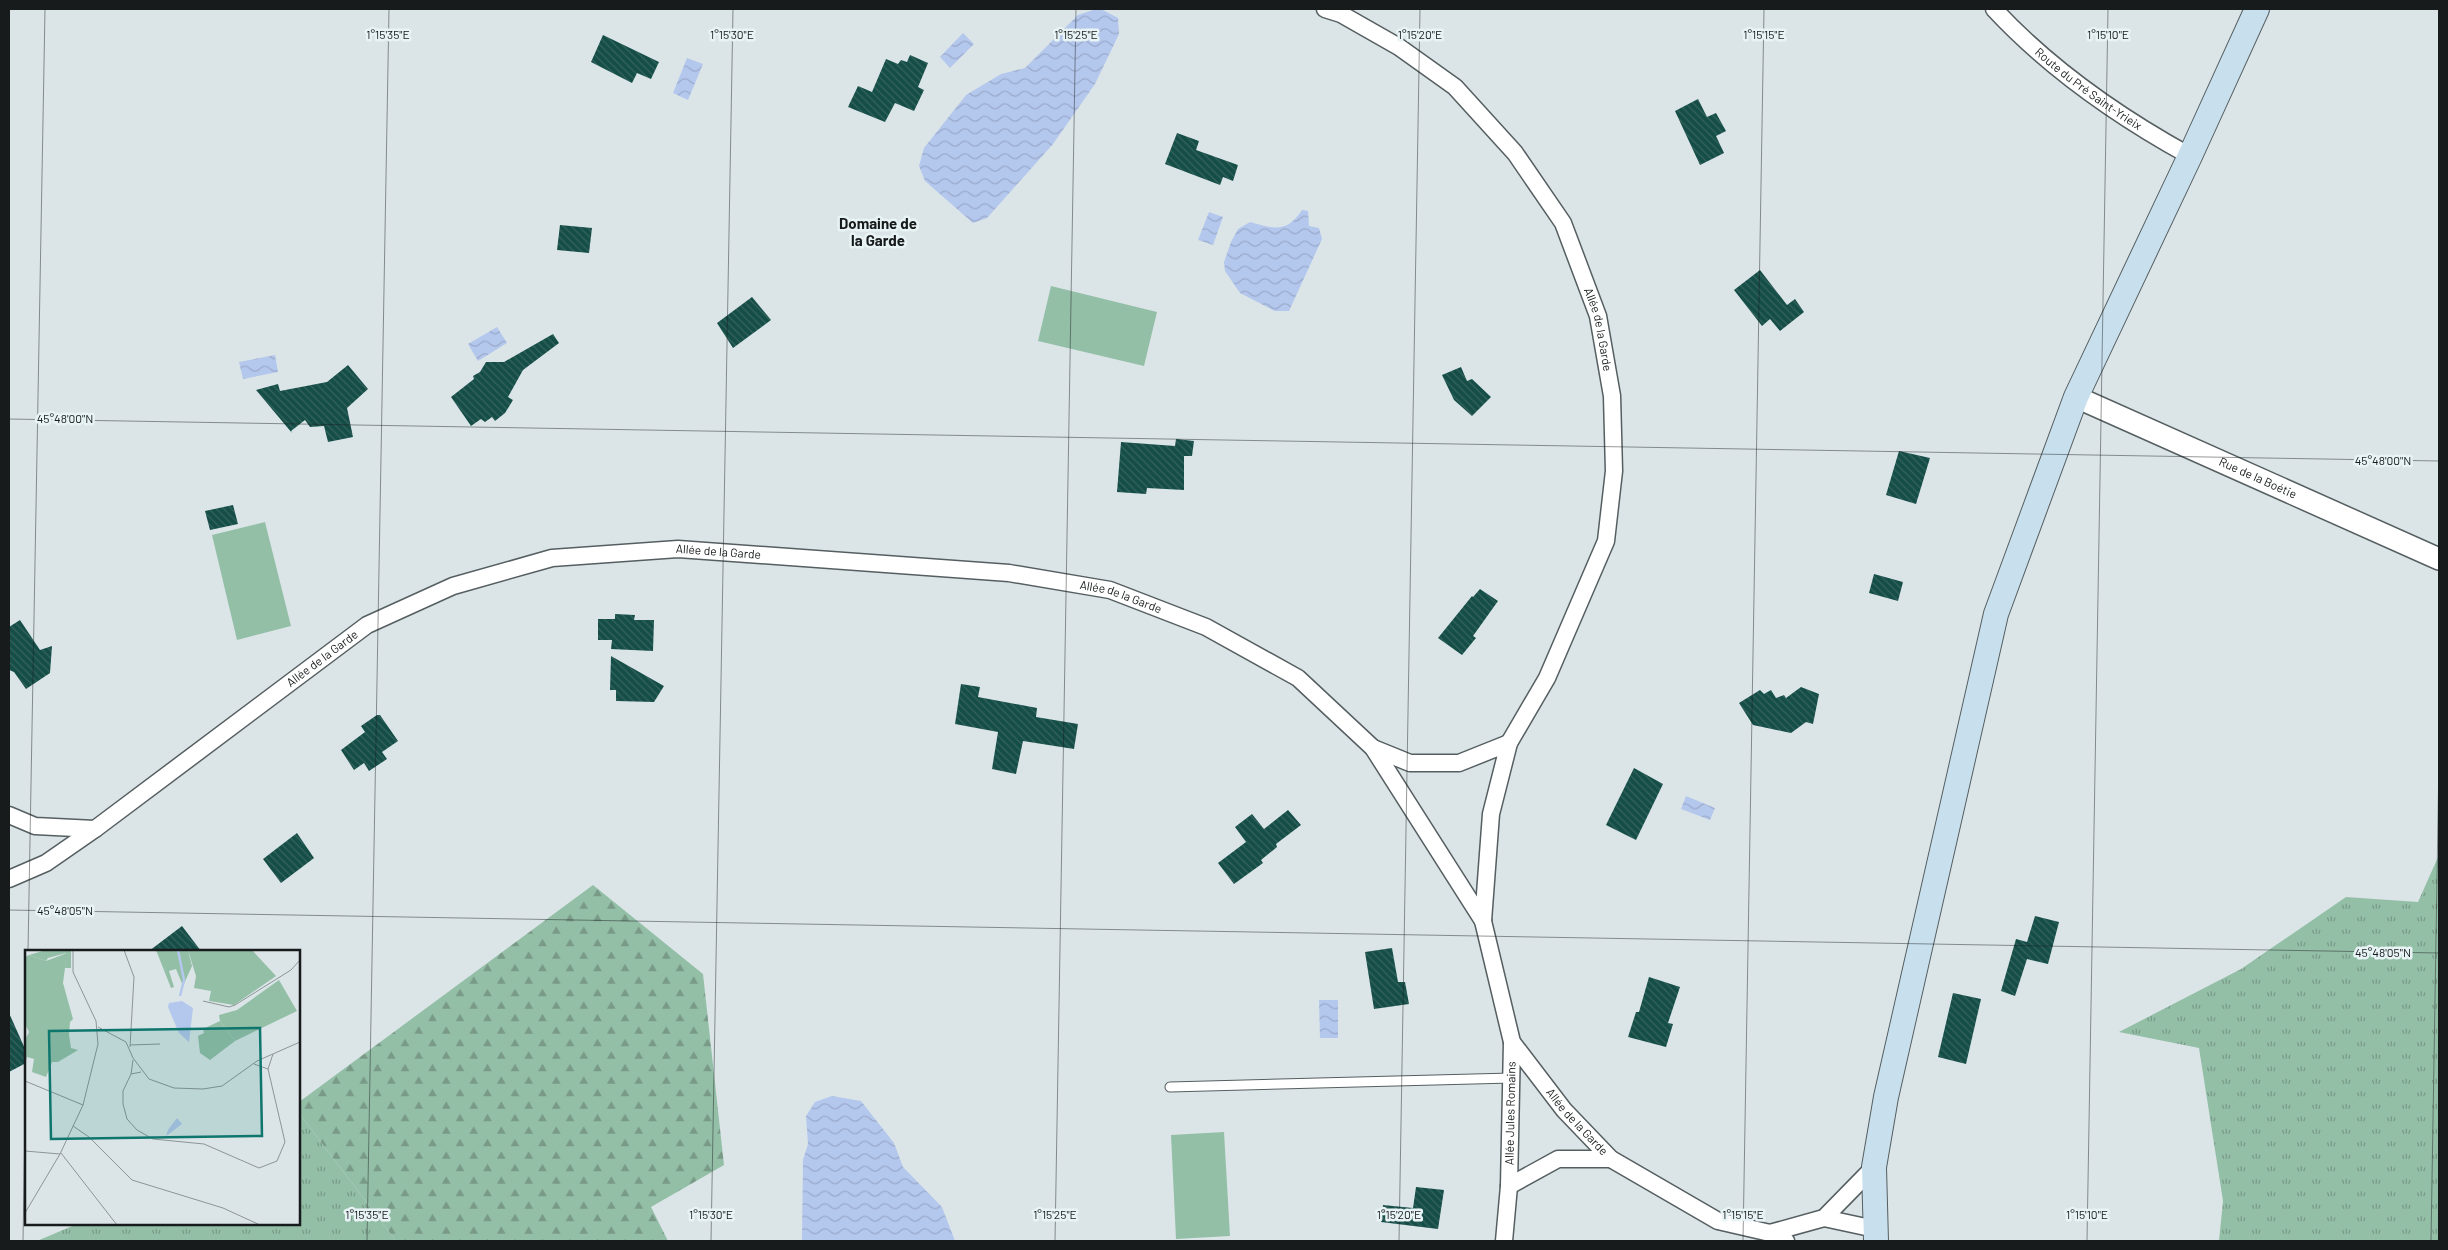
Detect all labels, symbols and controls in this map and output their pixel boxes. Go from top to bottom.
text: 1°15'35"E [366,27,410,41]
text: 1°15'30"E [710,27,754,41]
text: 1°15'25"E [1054,27,1098,41]
text: 1°15'20"E [1398,27,1442,41]
text: 1°15'15"E [1743,27,1785,41]
text: 1°15'10"E [2087,27,2129,41]
street label: Route du Pré Saint-Yrieix [2033,44,2145,132]
district label: Domaine de la Garde [839,214,917,249]
street label: Allée de la Garde [1582,286,1616,372]
text: 45°48'00"N [37,411,93,425]
text: 45°48'00"N [2355,453,2411,467]
street label: Rue de la Boétie [2217,454,2299,501]
street label: Allée de la Garde [675,541,761,561]
street label: Allée de la Garde [1079,577,1164,615]
street label: Allée de la Garde [283,627,360,689]
text: 45°48'05"N [37,903,93,917]
text: 45°48'05"N [2355,945,2411,959]
inset map [25,950,300,1225]
street label: Allée Jules Romains [1501,1061,1518,1165]
street label: Allée de la Garde [1544,1085,1611,1158]
text: 1°15'35"E [345,1207,389,1221]
text: 1°15'30"E [689,1207,733,1221]
text: 1°15'25"E [1033,1207,1077,1221]
text: 1°15'20"E [1377,1207,1421,1221]
text: 1°15'15"E [1722,1207,1764,1221]
text: 1°15'10"E [2066,1207,2108,1221]

